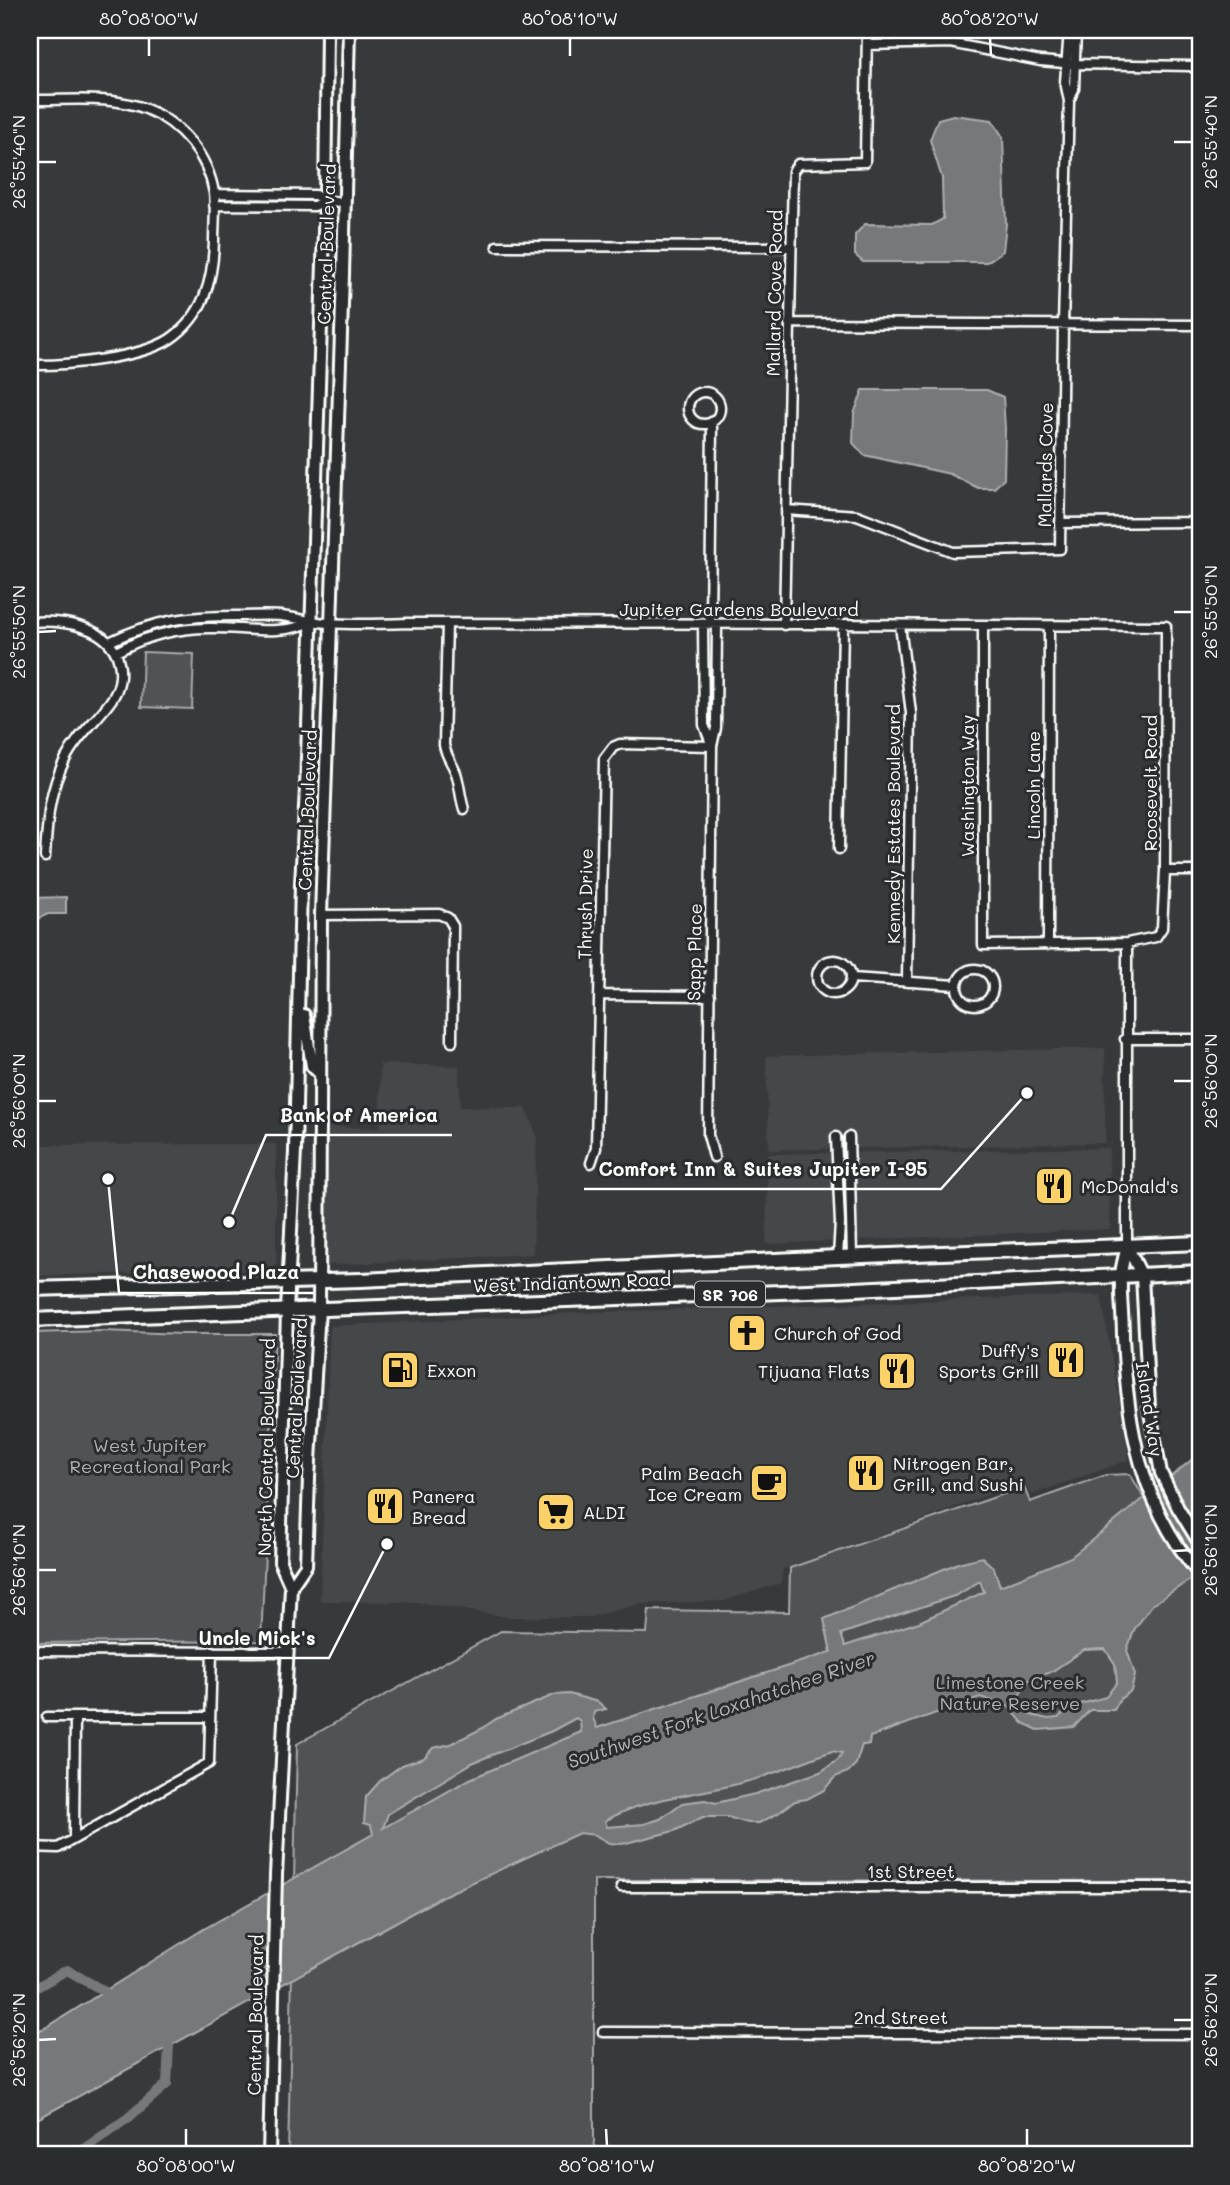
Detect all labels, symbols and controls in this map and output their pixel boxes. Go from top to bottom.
text: 80°08'00"W [99,6,199,30]
text: 80°08'10"W [522,6,618,30]
text: 80°08'20"W [941,6,1039,30]
text: 26°55'40"N [1198,95,1222,189]
text: 26°55'40"N [6,115,30,209]
street label: Central Boulevard [311,163,341,325]
street label: Mallard Cove Road [761,209,787,377]
street label: Mallards Cove [1032,402,1058,528]
text: 26°55'50"N [1198,565,1222,659]
text: 26°55'50"N [6,585,30,679]
street label: Jupiter Gardens Boulevard [619,597,859,621]
street label: Kennedy Estates Boulevard [881,704,905,944]
street label: Washington Way [955,715,979,857]
street label: Roosevelt Road [1138,715,1162,851]
street label: Central Boulevard [292,729,322,891]
street label: Lincoln Lane [1021,731,1045,839]
street label: Thrush Drive [572,848,598,960]
street label: Sapp Place [681,903,707,1001]
text: 26°56'00"N [1198,1033,1222,1129]
text: 26°56'00"N [6,1053,30,1149]
callout: Bank of America [266,1095,452,1135]
text: Bank of America [280,1102,438,1127]
callout: Comfort Inn & Suites Jupiter I-95 [584,1149,941,1189]
text: Comfort Inn & Suites Jupiter I-95 [599,1156,927,1181]
restaurant icon: McDonald's [1033,1165,1075,1207]
place label: McDonald's [1081,1174,1179,1198]
callout: Chasewood Plaza [119,1253,314,1293]
text: Chasewood Plaza [133,1259,299,1284]
street label: West Indiantown Road [472,1267,672,1297]
road number: SR 706 [695,1282,765,1306]
church icon: Church of God [726,1312,768,1354]
street label: Central Boulevard [280,1317,312,1479]
place label: Church of God [774,1321,901,1345]
street label: North Central Boulevard [252,1338,280,1556]
place label: Duffy's Sports Grill [939,1338,1039,1383]
restaurant icon: Duffy's Sports Grill [1045,1339,1087,1381]
fuel station icon: Exxon [379,1349,421,1391]
restaurant icon: Tijuana Flats [876,1350,918,1392]
place label: Exxon [427,1358,476,1382]
place label: Tijuana Flats [758,1359,870,1383]
street label: Island Way [1131,1360,1169,1458]
park label: West Jupiter Recreational Park [69,1433,231,1478]
place label: Nitrogen Bar, Grill, and Sushi [893,1451,1024,1496]
restaurant icon: Nitrogen Bar, Grill, and Sushi [845,1452,887,1494]
place label: Palm Beach Ice Cream [641,1461,742,1506]
cafe icon: Palm Beach Ice Cream [748,1462,790,1504]
place label: Panera Bread [412,1484,476,1529]
restaurant icon: Panera Bread [364,1485,406,1527]
supermarket icon: ALDI [535,1491,577,1533]
place label: ALDI [583,1500,625,1524]
text: 26°56'10"N [1198,1504,1222,1596]
text: 26°56'10"N [6,1524,30,1616]
callout: Uncle Mick's [185,1618,329,1658]
text: Uncle Mick's [199,1625,315,1650]
water label: Southwest Fork Loxahatchee River [564,1644,878,1774]
park label: Limestone Creek Nature Reserve [936,1670,1084,1715]
street label: 1st Street [867,1859,955,1883]
street label: Central Boulevard [242,1934,268,2096]
text: 26°56'20"N [1198,1973,1222,2067]
text: 26°56'20"N [6,1993,30,2087]
street label: 2nd Street [854,2005,948,2029]
text: 80°08'00"W [136,2153,236,2177]
text: 80°08'10"W [559,2153,655,2177]
text: 80°08'20"W [978,2153,1076,2177]

